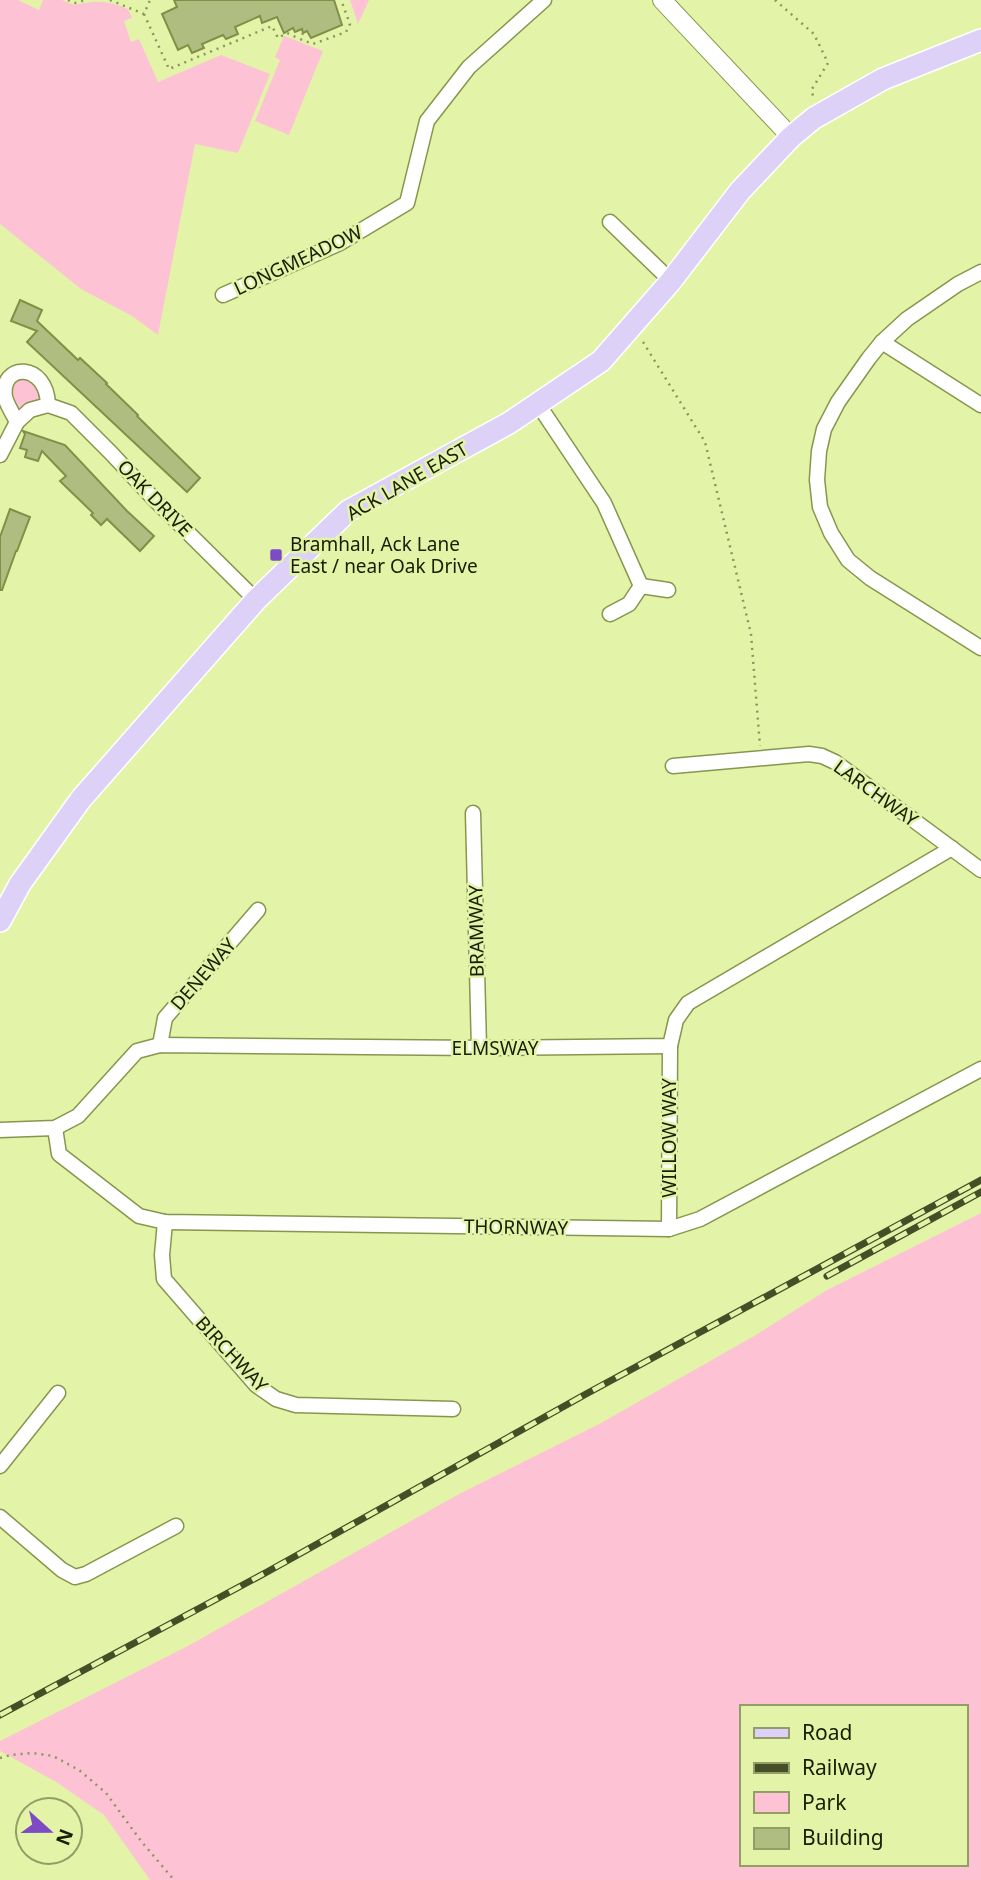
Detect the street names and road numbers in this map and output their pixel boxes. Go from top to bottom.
street label: LONGMEADOW [230,219,367,301]
street label: ACK LANE EAST [342,435,473,526]
street label: OAK DRIVE [112,454,198,542]
street label: LARCHWAY [828,753,924,833]
street label: BRAMWAY [462,884,490,977]
street label: DENEWAY [164,932,242,1016]
street label: ELMSWAY [452,1035,539,1061]
street label: WILLOW WAY [656,1078,682,1198]
street label: THORNWAY [464,1213,569,1241]
street label: BIRCHWAY [190,1310,274,1398]

